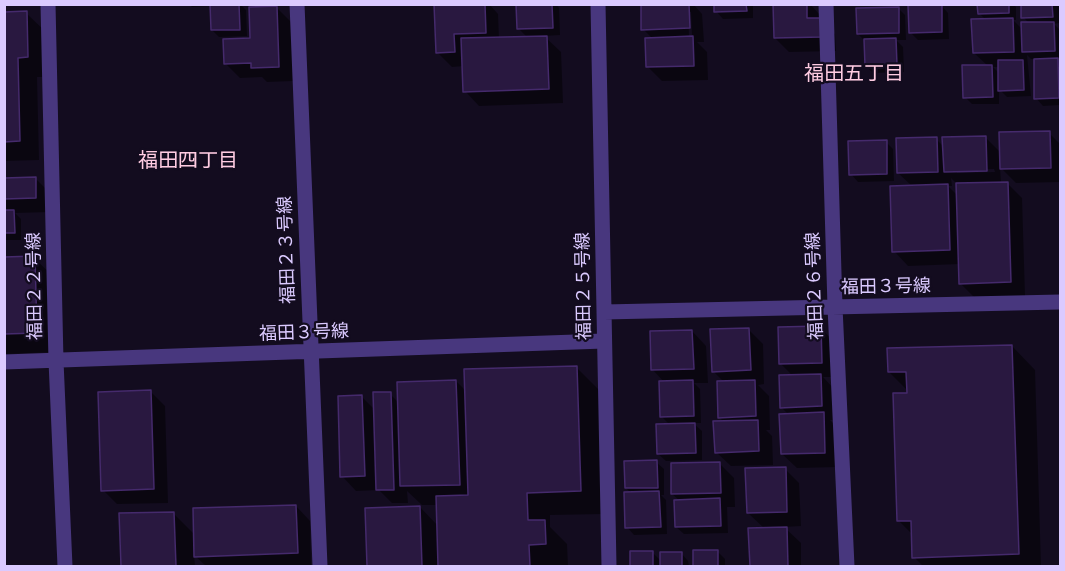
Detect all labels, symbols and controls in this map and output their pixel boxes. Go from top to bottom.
district label: 福田五丁目 [804,62,904,86]
district label: 福田四丁目 [138,149,238,173]
street label: 福田２３号線 [274,196,300,304]
street label: 福田２２号線 [23,232,47,340]
street label: 福田２５号線 [572,232,596,340]
street label: 福田２６号線 [802,232,828,340]
street label: 福田３号線 [841,275,931,299]
street label: 福田３号線 [259,321,349,345]

